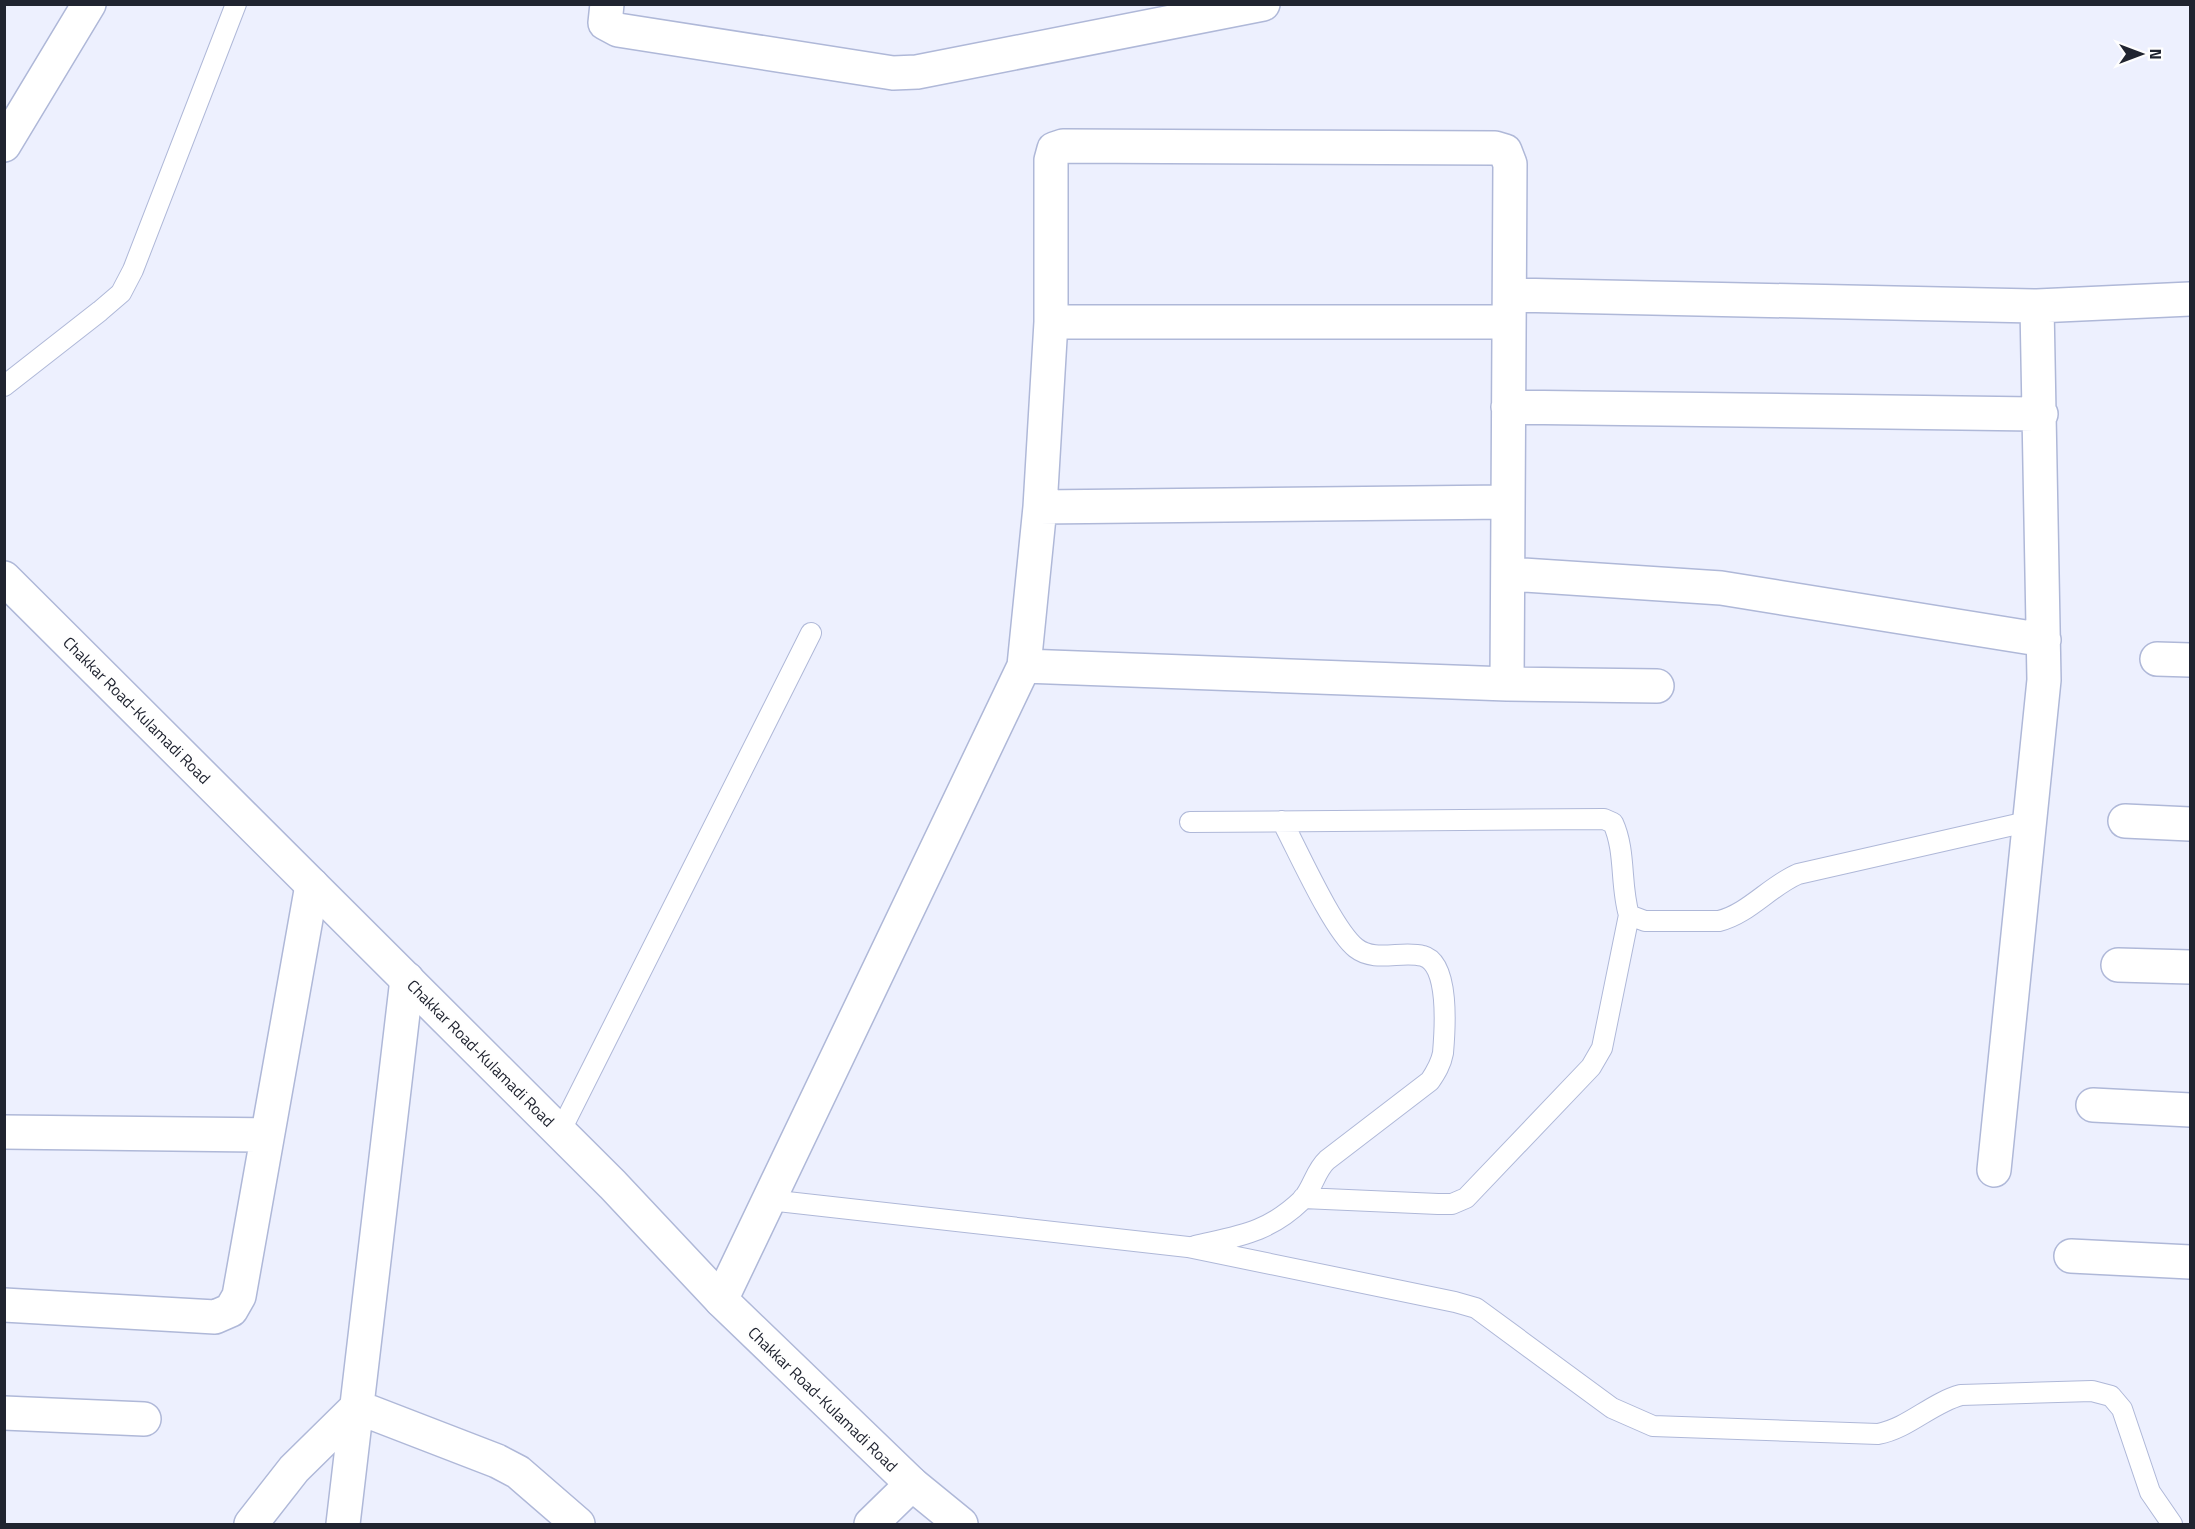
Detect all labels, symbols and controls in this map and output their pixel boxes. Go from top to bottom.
north arrow [2111,24,2171,84]
text: N [2144,48,2168,60]
street label: Chakkar Road-Kulamadi Road [58,631,216,789]
street label: Chakkar Road-Kulamadi Road [402,974,560,1132]
street label: Chakkar Road-Kulamadi Road [743,1321,903,1477]

